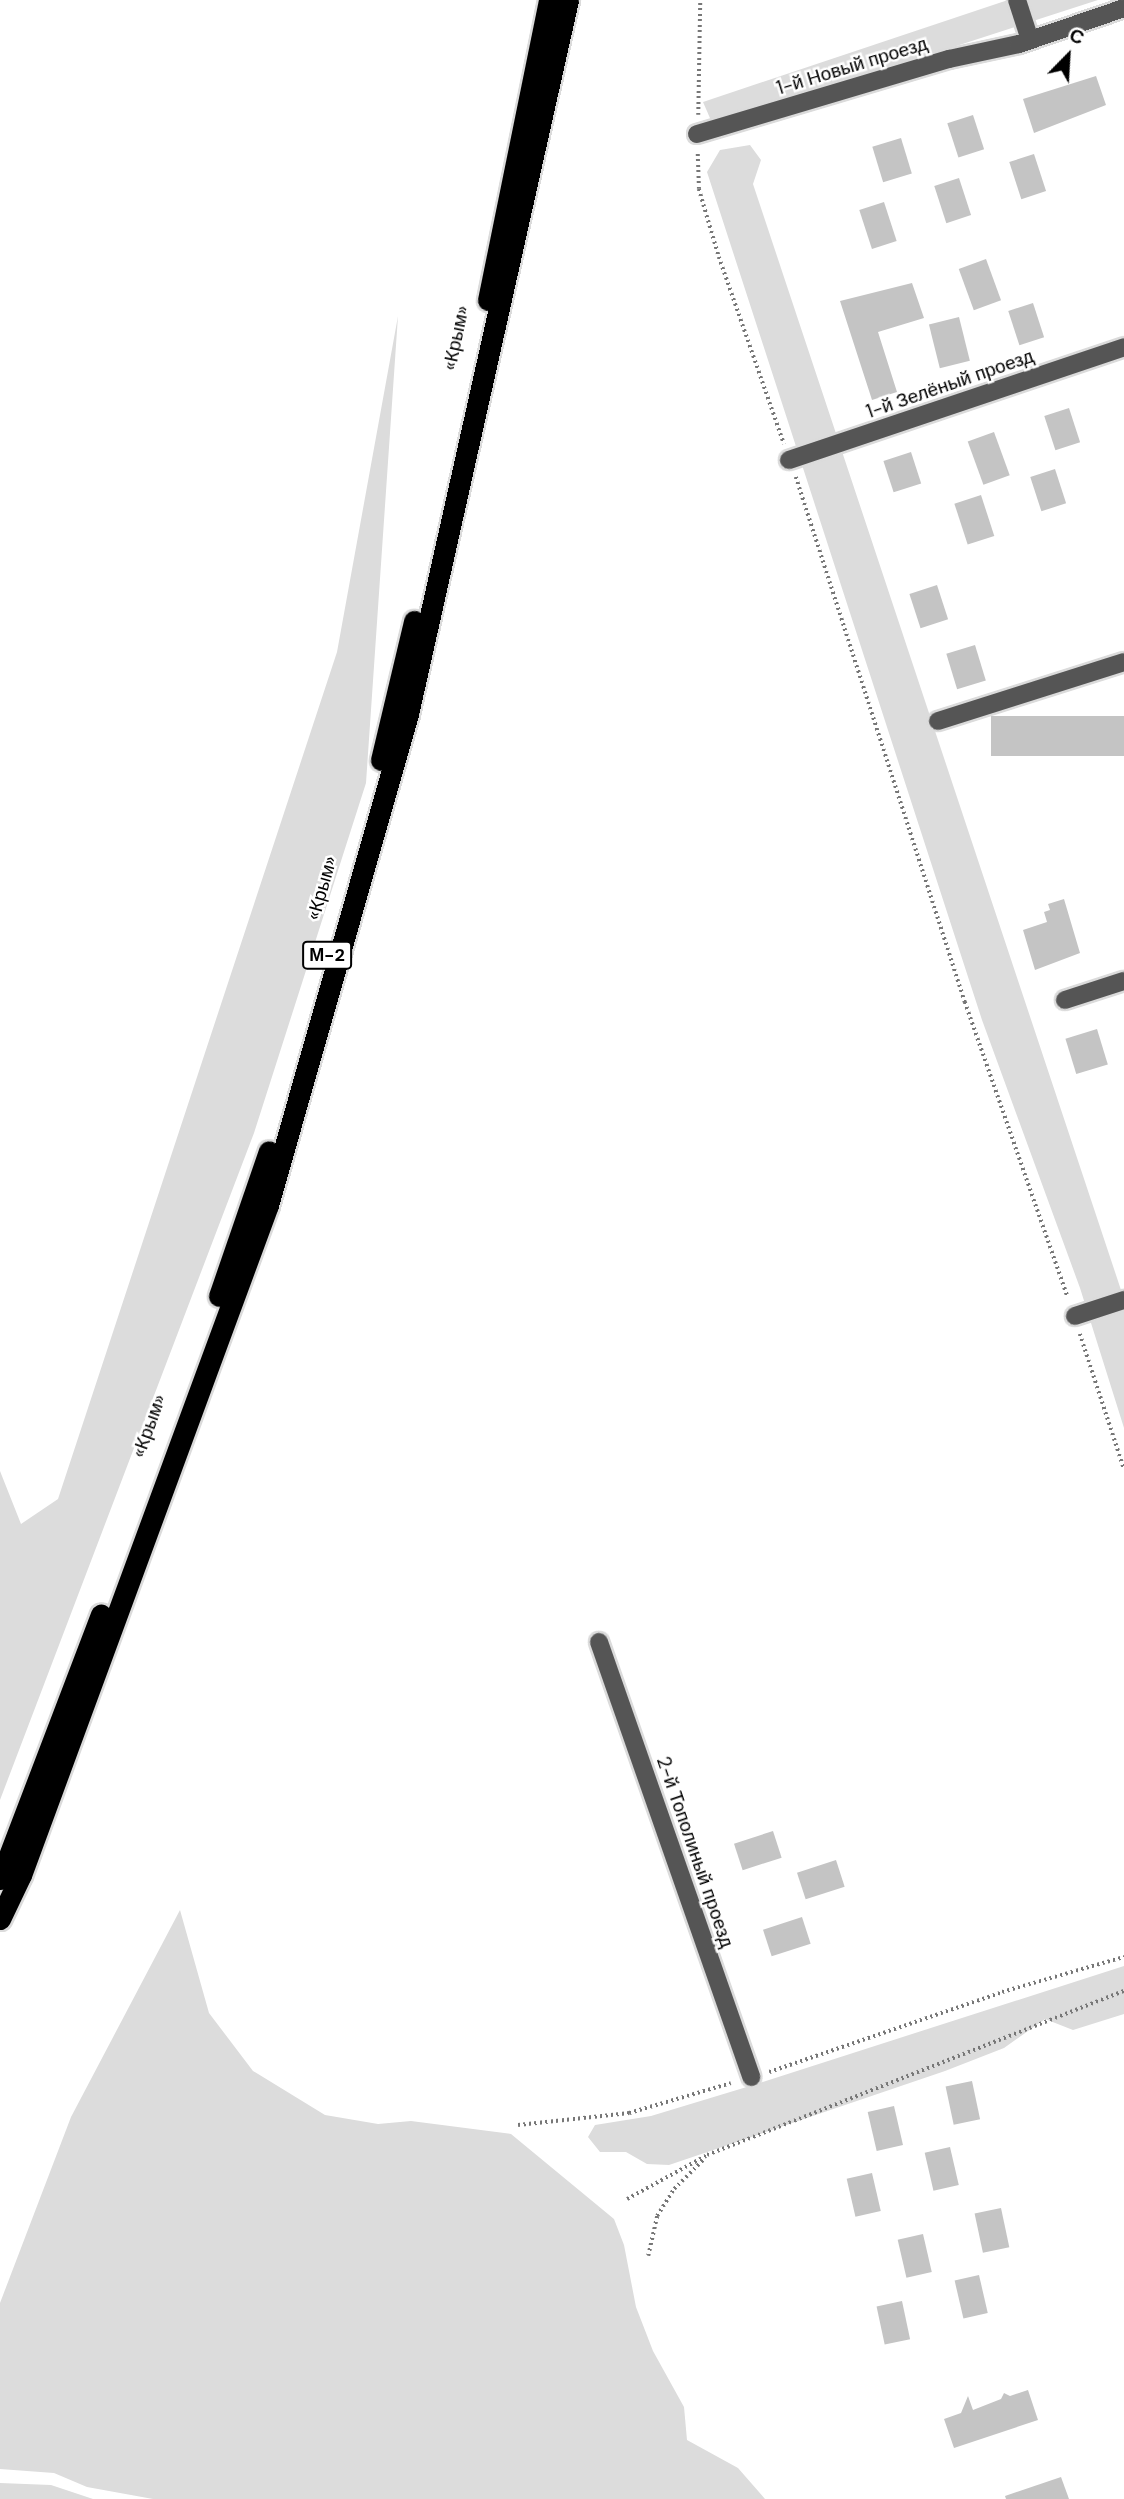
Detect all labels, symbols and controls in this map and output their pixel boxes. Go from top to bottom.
north arrow [1033,21,1103,91]
text: С [1065,22,1088,51]
street label: 1-й Новый проезд [774,32,930,100]
street label: «Крым» [438,304,474,372]
street label: 1-й Зелёный проезд [863,345,1037,423]
street label: «Крым» [302,853,342,923]
road number: М-2 [301,940,353,970]
street label: «Крым» [127,1391,171,1461]
street label: 2-й Тополиный проезд [652,1754,738,1950]

